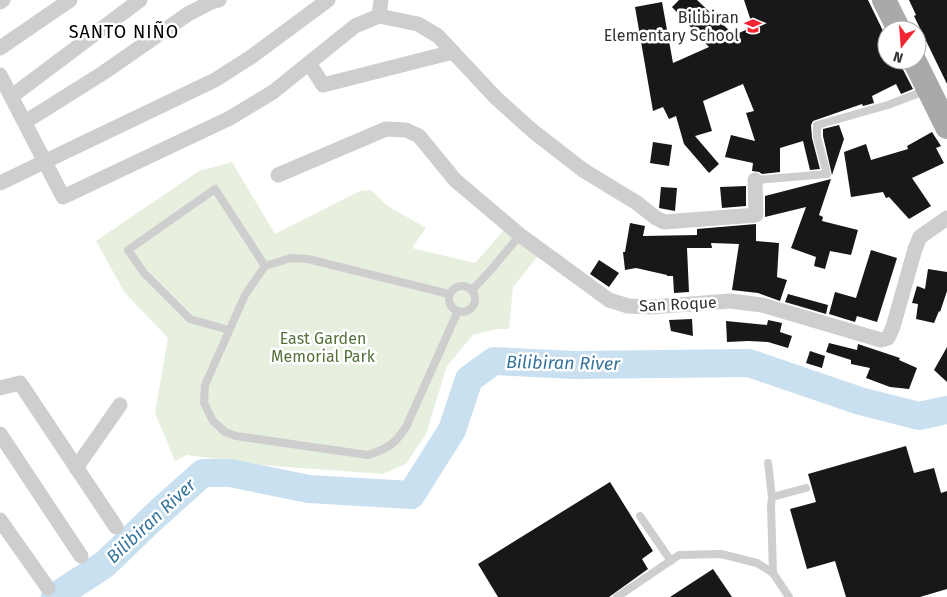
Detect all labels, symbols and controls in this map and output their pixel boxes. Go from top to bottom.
place label: Bilibiran Elementary School [604,8,739,45]
school or university icon: Bilibiran Elementary School [743,16,763,36]
district label: SANTO NIÑO [69,20,179,43]
north arrow [877,20,927,70]
text: N [891,47,905,66]
street label: San Roque [639,292,717,316]
park label: East Garden Memorial Park [271,329,376,366]
water label: Bilibiran River [506,351,621,375]
water label: Bilibiran River [102,473,201,568]

